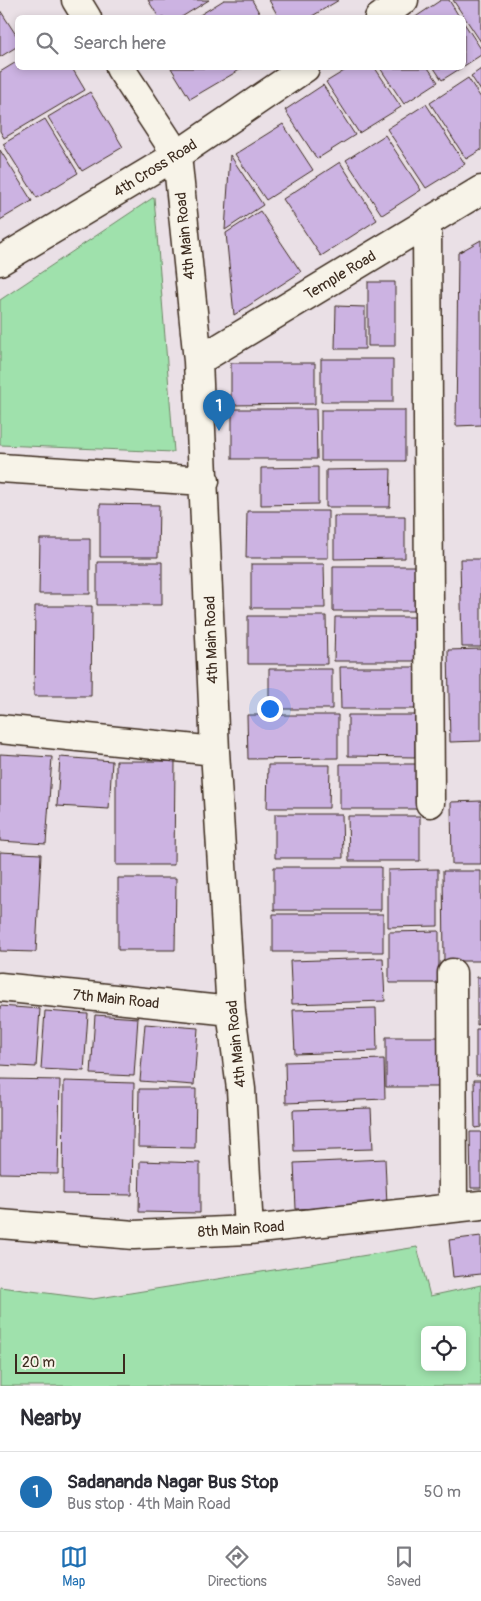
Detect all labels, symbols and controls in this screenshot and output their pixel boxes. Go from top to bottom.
search box [15,15,466,70]
icon: search [33,29,61,57]
text: Search here [73,31,166,55]
street label: 4th Cross Road [110,135,201,202]
street label: 4th Main Road [171,191,200,281]
street label: Temple Road [301,247,380,304]
pin: 1 [203,390,235,431]
street label: 4th Main Road [200,596,223,684]
your location [257,696,283,722]
street label: 7th Main Road [71,985,160,1014]
street label: 4th Main Road [222,999,251,1089]
street label: 8th Main Road [197,1217,285,1242]
map controls [421,1326,466,1371]
button: locate [421,1326,466,1371]
scale bar [15,1351,125,1374]
text: 20 m [22,1354,55,1371]
text: Nearby [20,1405,81,1432]
text: Sadananda Nagar Bus Stop [67,1470,279,1494]
text: 1 [33,1482,39,1502]
text: 50 m [424,1482,461,1502]
text: Bus stop · 4th Main Road [67,1494,231,1514]
tab: Map [60,1543,88,1590]
tab: Directions [207,1543,267,1590]
tab: Saved [386,1543,421,1590]

